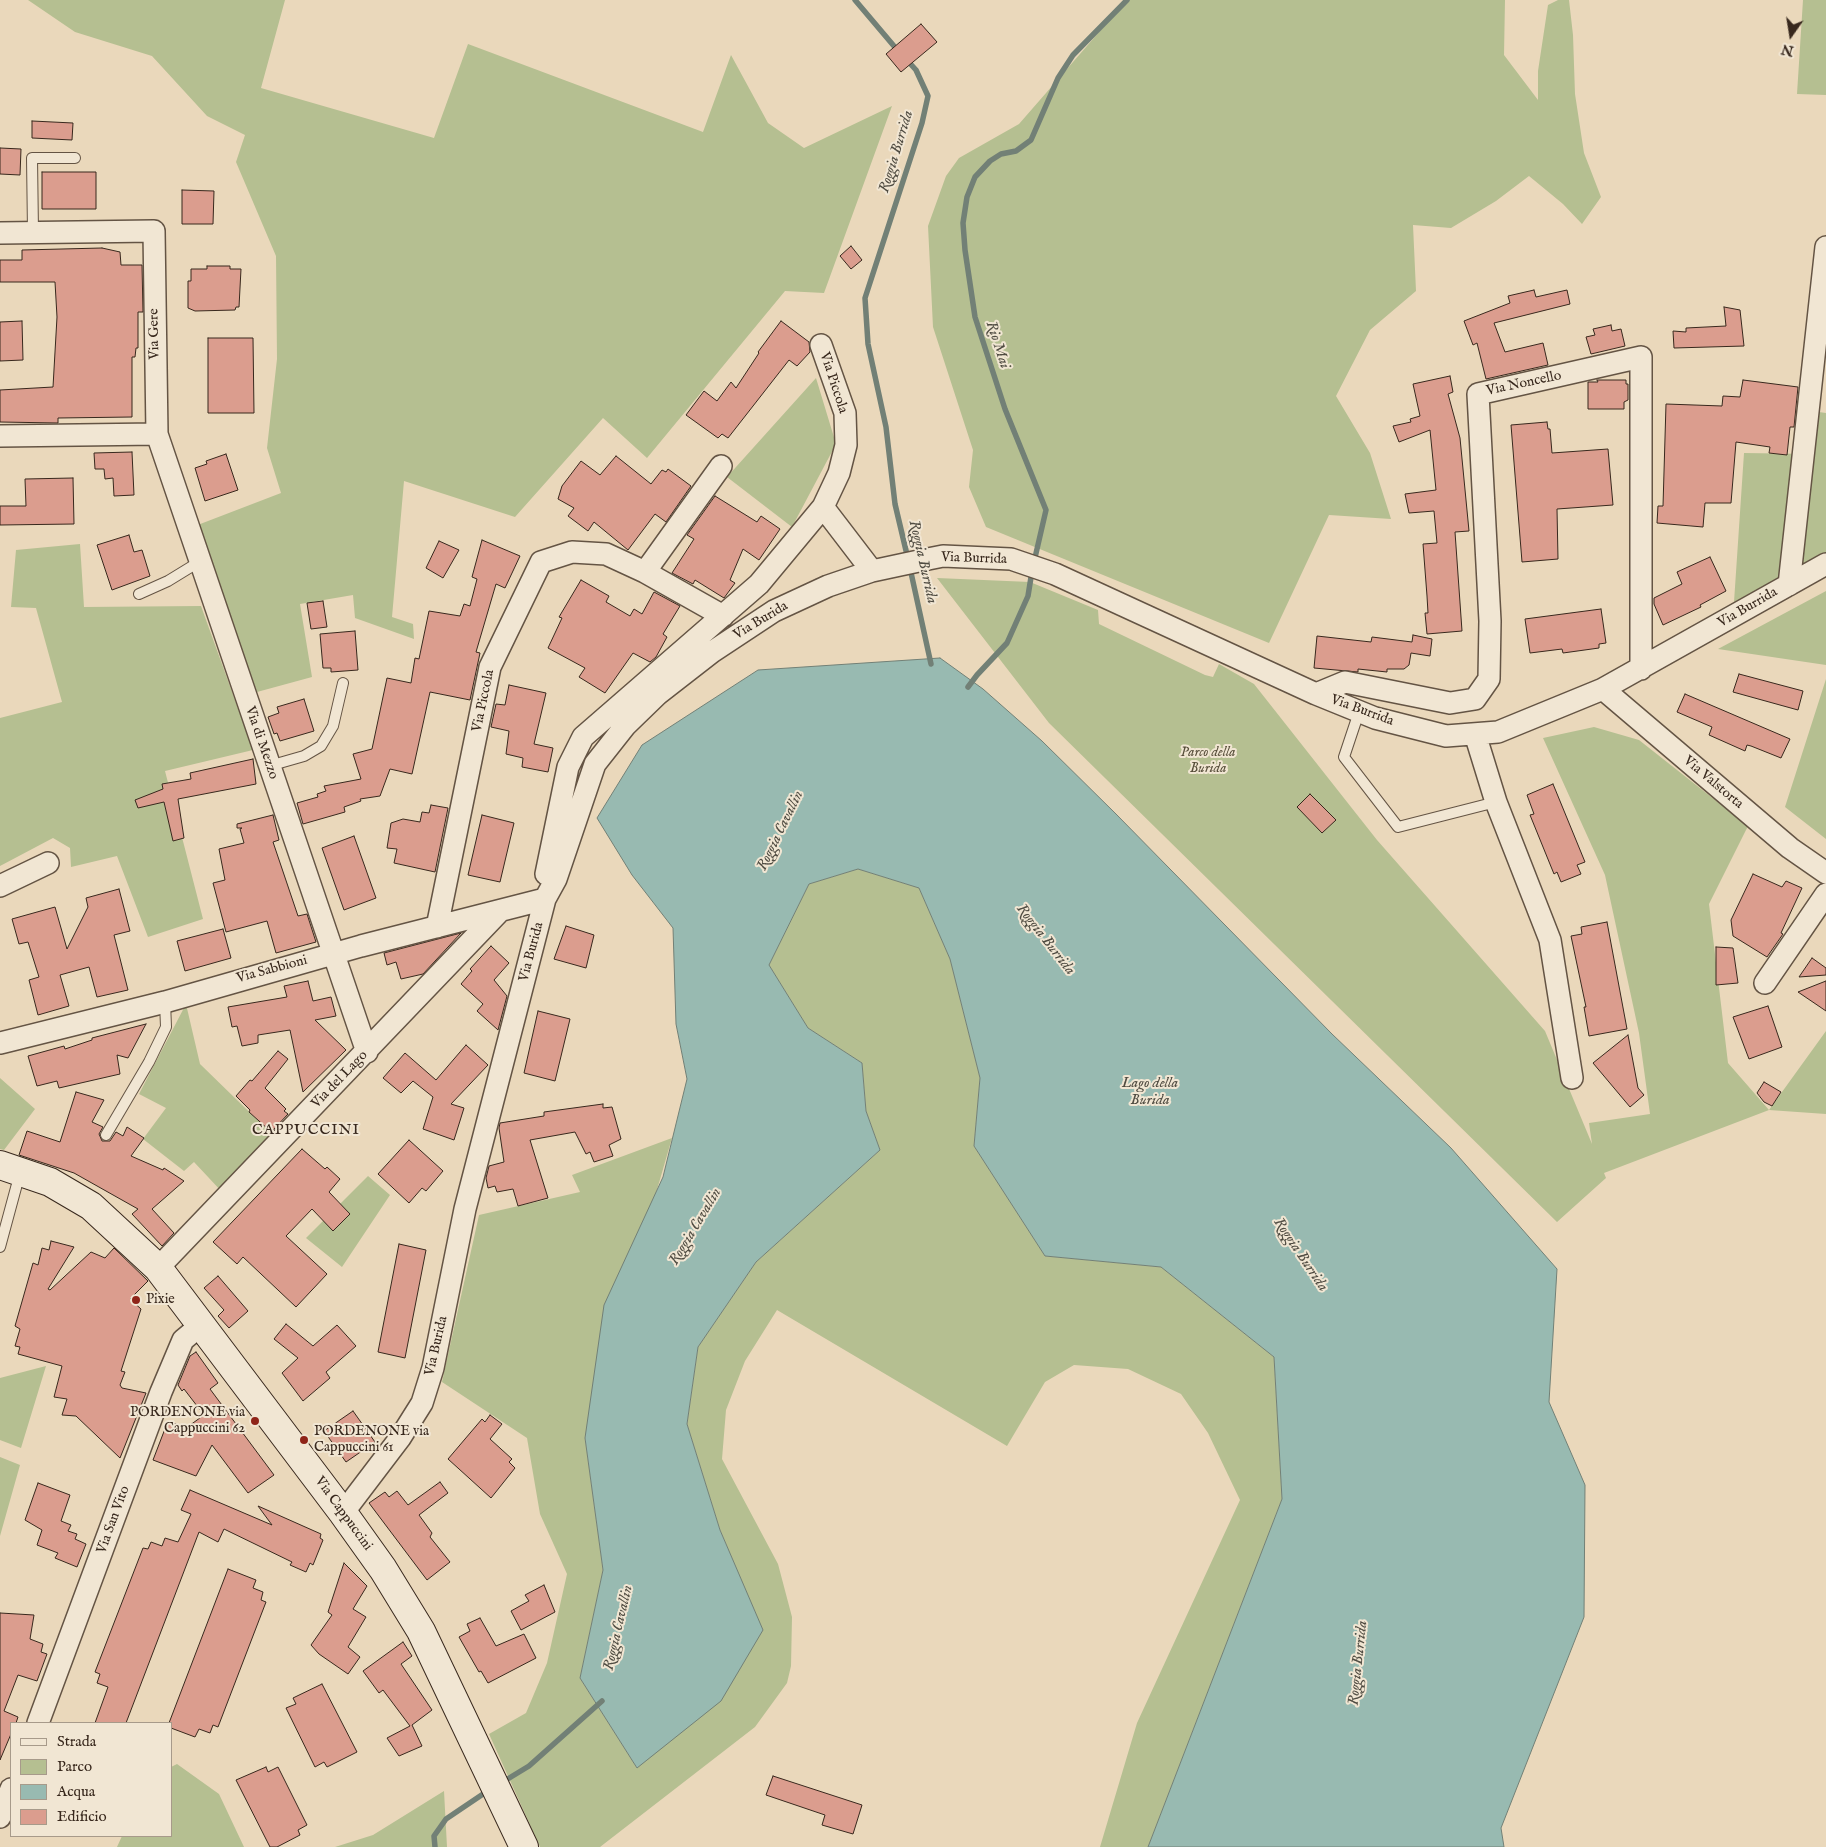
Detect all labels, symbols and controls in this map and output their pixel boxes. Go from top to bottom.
north arrow [1766,10,1816,60]
text: N [1780,39,1796,60]
water label: Roggia Burrida [876,109,918,195]
street label: Via Gere [146,308,164,360]
water label: Rio Mai [981,319,1013,371]
street label: Via Piccola [815,350,851,416]
street label: Via Noncello [1485,368,1563,400]
water label: Roggia Burrida [904,519,940,605]
street label: Via Burrida [941,549,1007,569]
street label: Via Burrida [1715,584,1781,632]
street label: Via Burida [731,598,791,644]
street label: Via Piccola [469,668,499,734]
street label: Via Burrida [1328,692,1396,730]
street label: Via di Mezzo [241,704,281,782]
park label: Parco della Burida [1181,745,1235,778]
street label: Via Valstorta [1680,753,1746,813]
water label: Roggia Cavallin [754,788,808,874]
water label: Roggia Burrida [1012,901,1078,979]
street label: Via Burida [516,920,548,984]
street label: Via Sabbioni [235,953,309,987]
street label: Via del Lago [308,1048,372,1112]
water label: Lago della Burida [1122,1075,1178,1110]
district label: CAPPUCCINI [251,1122,361,1140]
water label: Roggia Cavallin [666,1185,726,1269]
water label: Roggia Burrida [1269,1215,1331,1295]
place label: Pixie [146,1292,175,1308]
marker: Pixie [130,1294,142,1306]
street label: Via Burida [422,1314,452,1378]
place label: PORDENONE via Cappuccini 62 [130,1405,245,1438]
marker: PORDENONE via Cappuccini 62 [249,1415,261,1427]
place label: PORDENONE via Cappuccini 61 [314,1424,429,1456]
marker: PORDENONE via Cappuccini 61 [298,1434,310,1446]
street label: Via Cappuccini [311,1474,375,1554]
street label: Via San Vito [94,1484,134,1556]
water label: Roggia Cavallin [600,1584,638,1672]
water label: Roggia Burrida [1346,1620,1372,1706]
legend [10,1722,172,1837]
text: Strada [57,1732,96,1751]
text: Parco [57,1757,92,1776]
text: Acqua [57,1782,95,1801]
text: Edificio [57,1807,107,1826]

